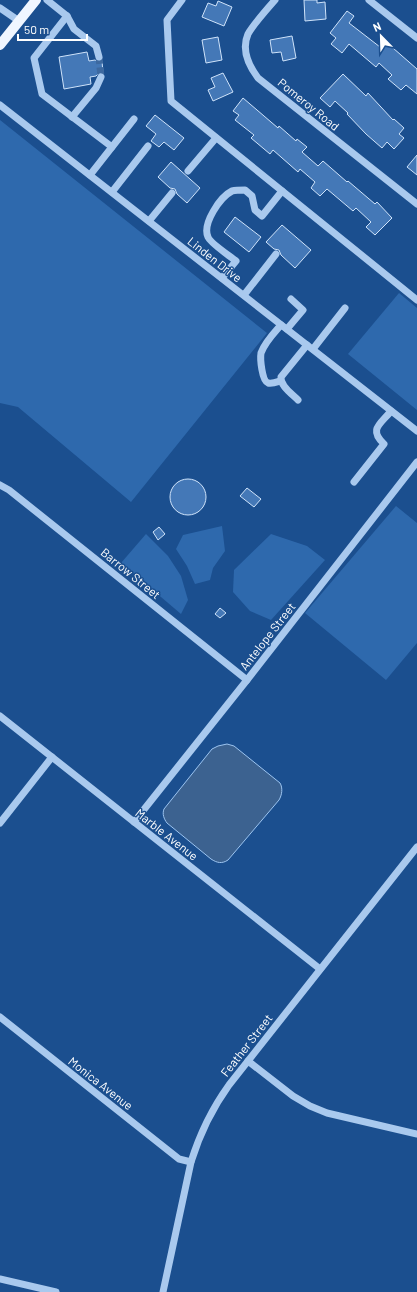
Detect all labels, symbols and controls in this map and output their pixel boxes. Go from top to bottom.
scale bar [18,16,87,42]
north arrow [361,16,401,56]
text: N [371,19,383,34]
text: 50 m [24,22,49,36]
street label: Pomeroy Road [276,75,342,133]
street label: Linden Drive [185,234,245,284]
street label: Barrow Street [98,545,164,601]
street label: Antelope Street [236,599,298,673]
street label: Marble Avenue [133,805,201,863]
street label: Feather Street [217,1011,275,1079]
street label: Monica Avenue [66,1054,136,1112]

